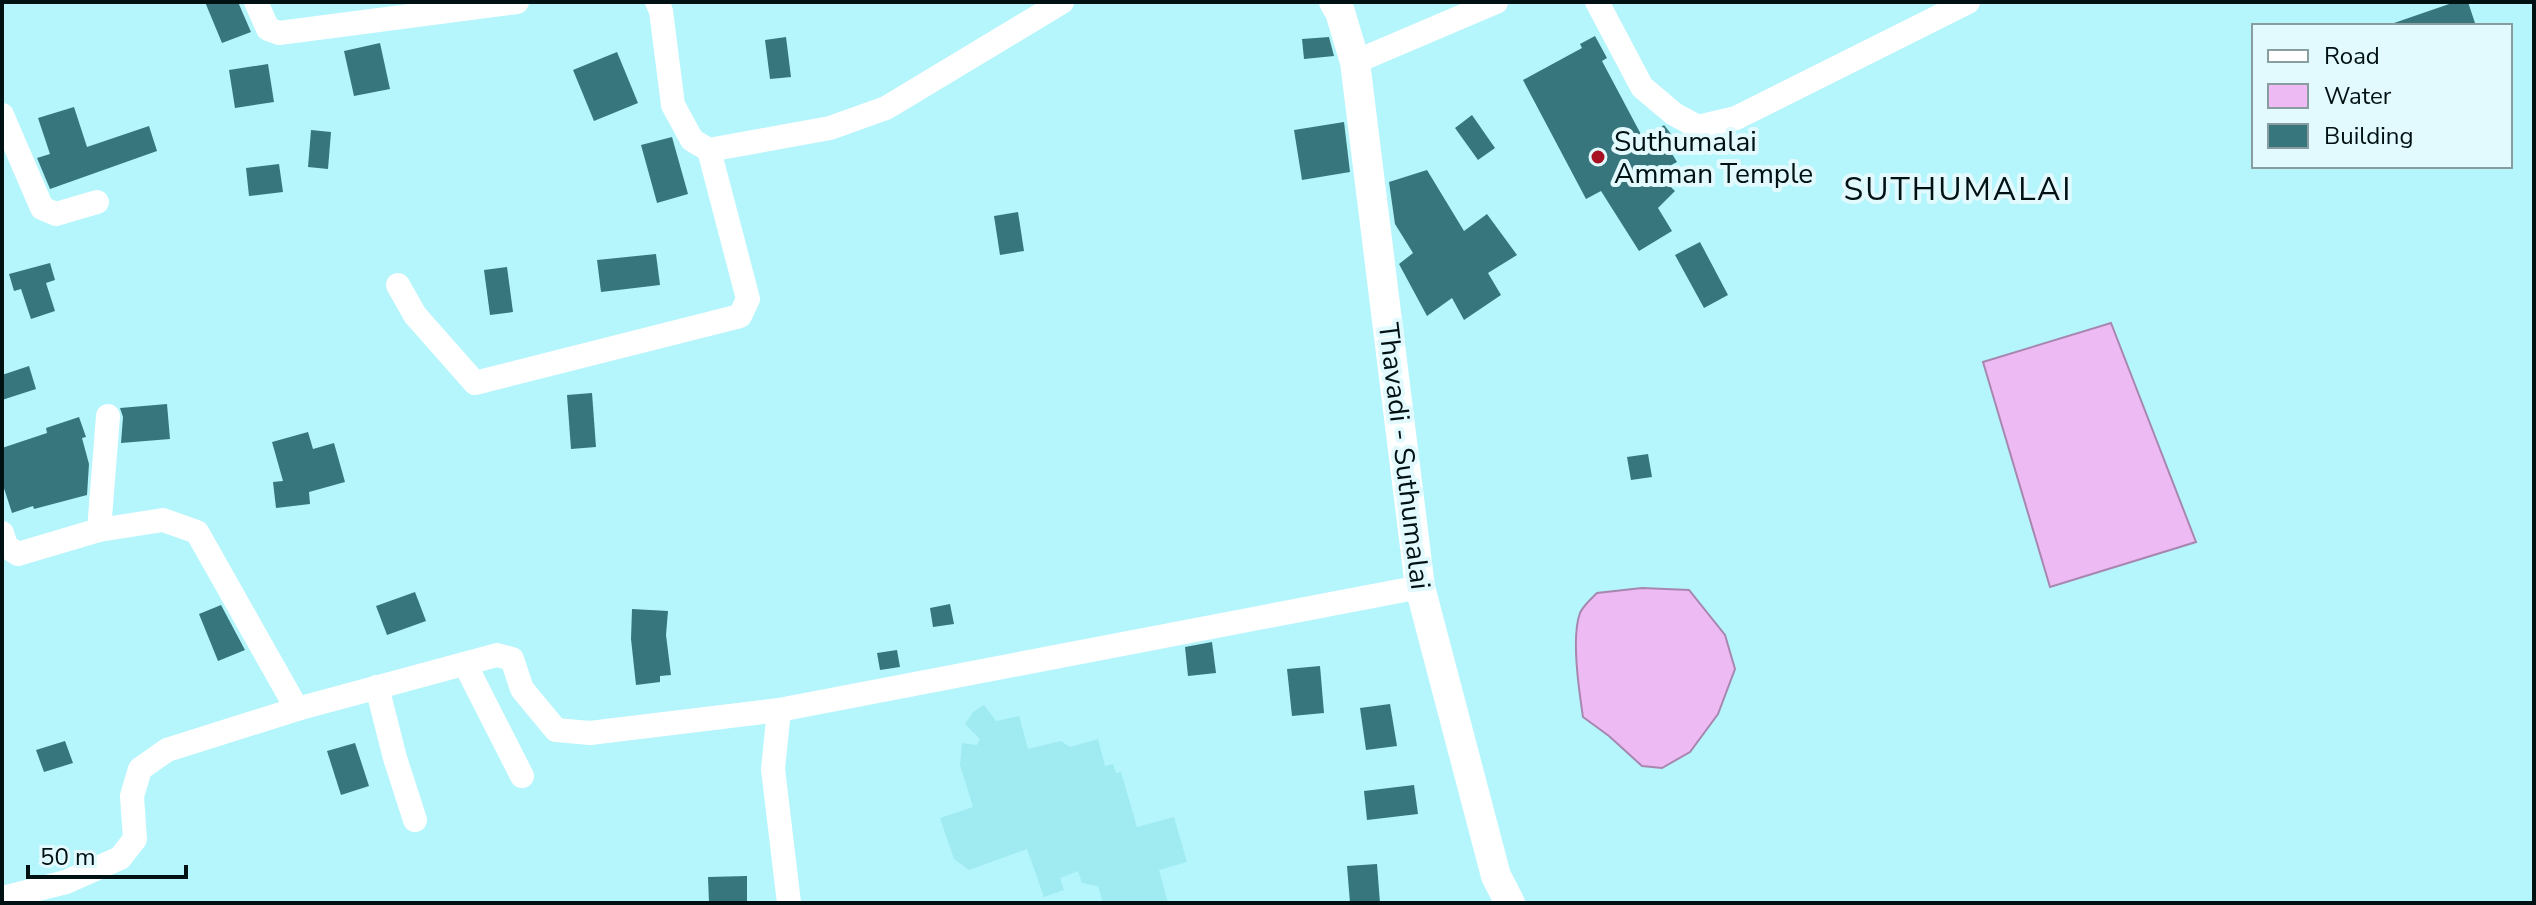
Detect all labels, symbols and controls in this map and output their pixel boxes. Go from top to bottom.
legend [2252,24,2512,168]
text: Road [2324,40,2380,72]
text: Water [2324,80,2392,112]
text: Building [2324,120,2414,152]
place label: Suthumalai Amman Temple [1614,123,1813,193]
marker: Suthumalai Amman Temple [1589,148,1607,166]
district label: SUTHUMALAI [1844,168,2072,211]
street label: Thavadi - Suthumalai [1369,321,1439,592]
scale bar [28,829,186,879]
text: 50 m [40,841,96,873]

